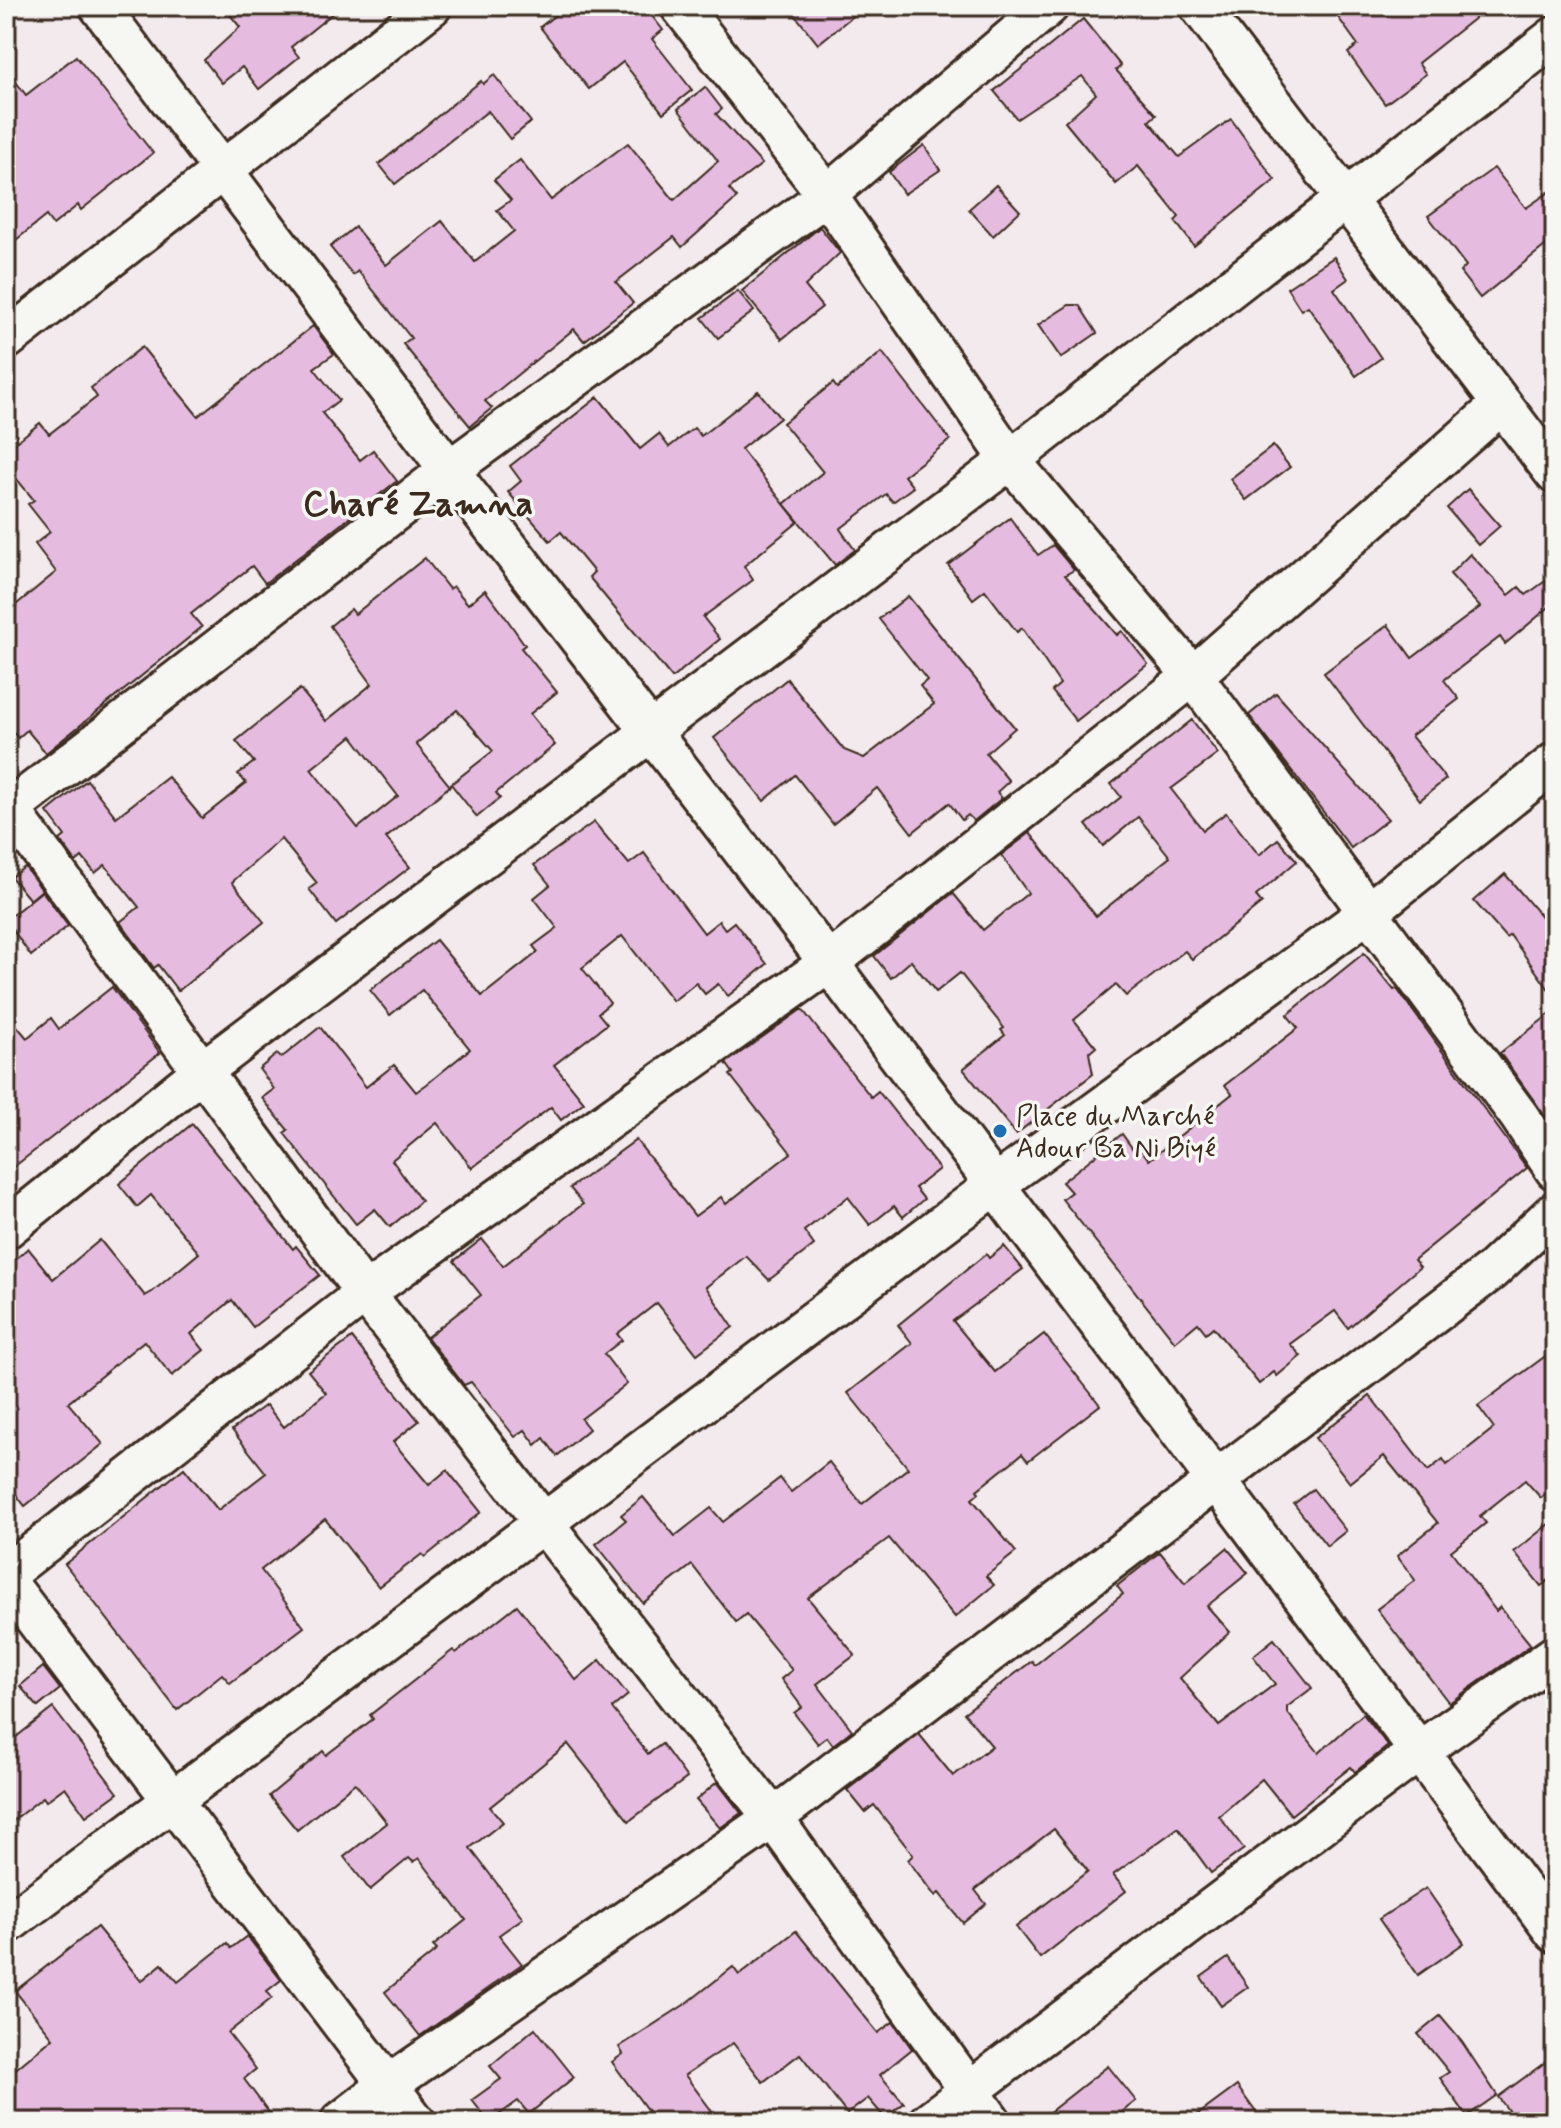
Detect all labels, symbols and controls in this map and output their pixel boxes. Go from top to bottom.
district label: Charé Zamna [303,482,533,529]
place label: Place du Marché Adour Ba Ni Biyé [1016,1099,1216,1168]
marker: Place du Marché Adour Ba Ni Biyé [991,1122,1009,1140]

